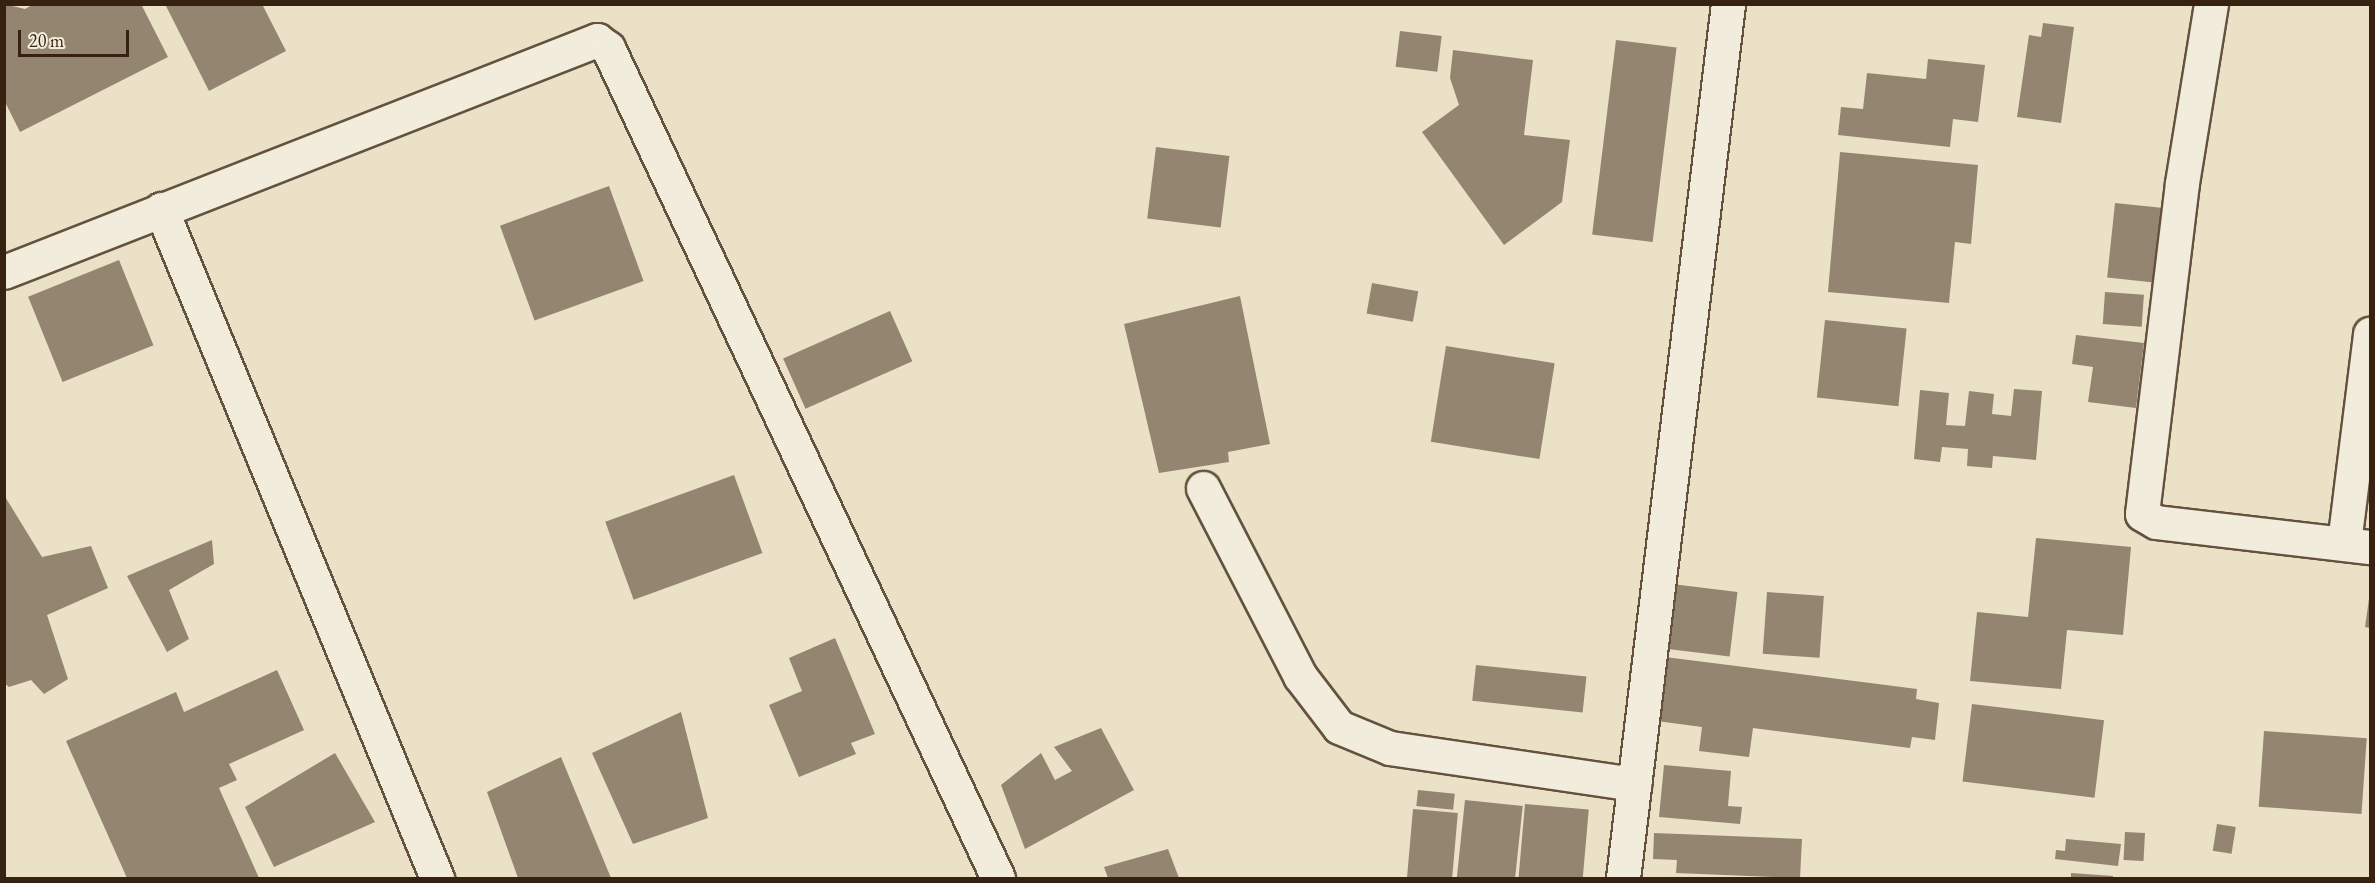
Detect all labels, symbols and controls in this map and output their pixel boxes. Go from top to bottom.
scale bar [21,18,132,56]
text: 20 m [29,29,64,52]

